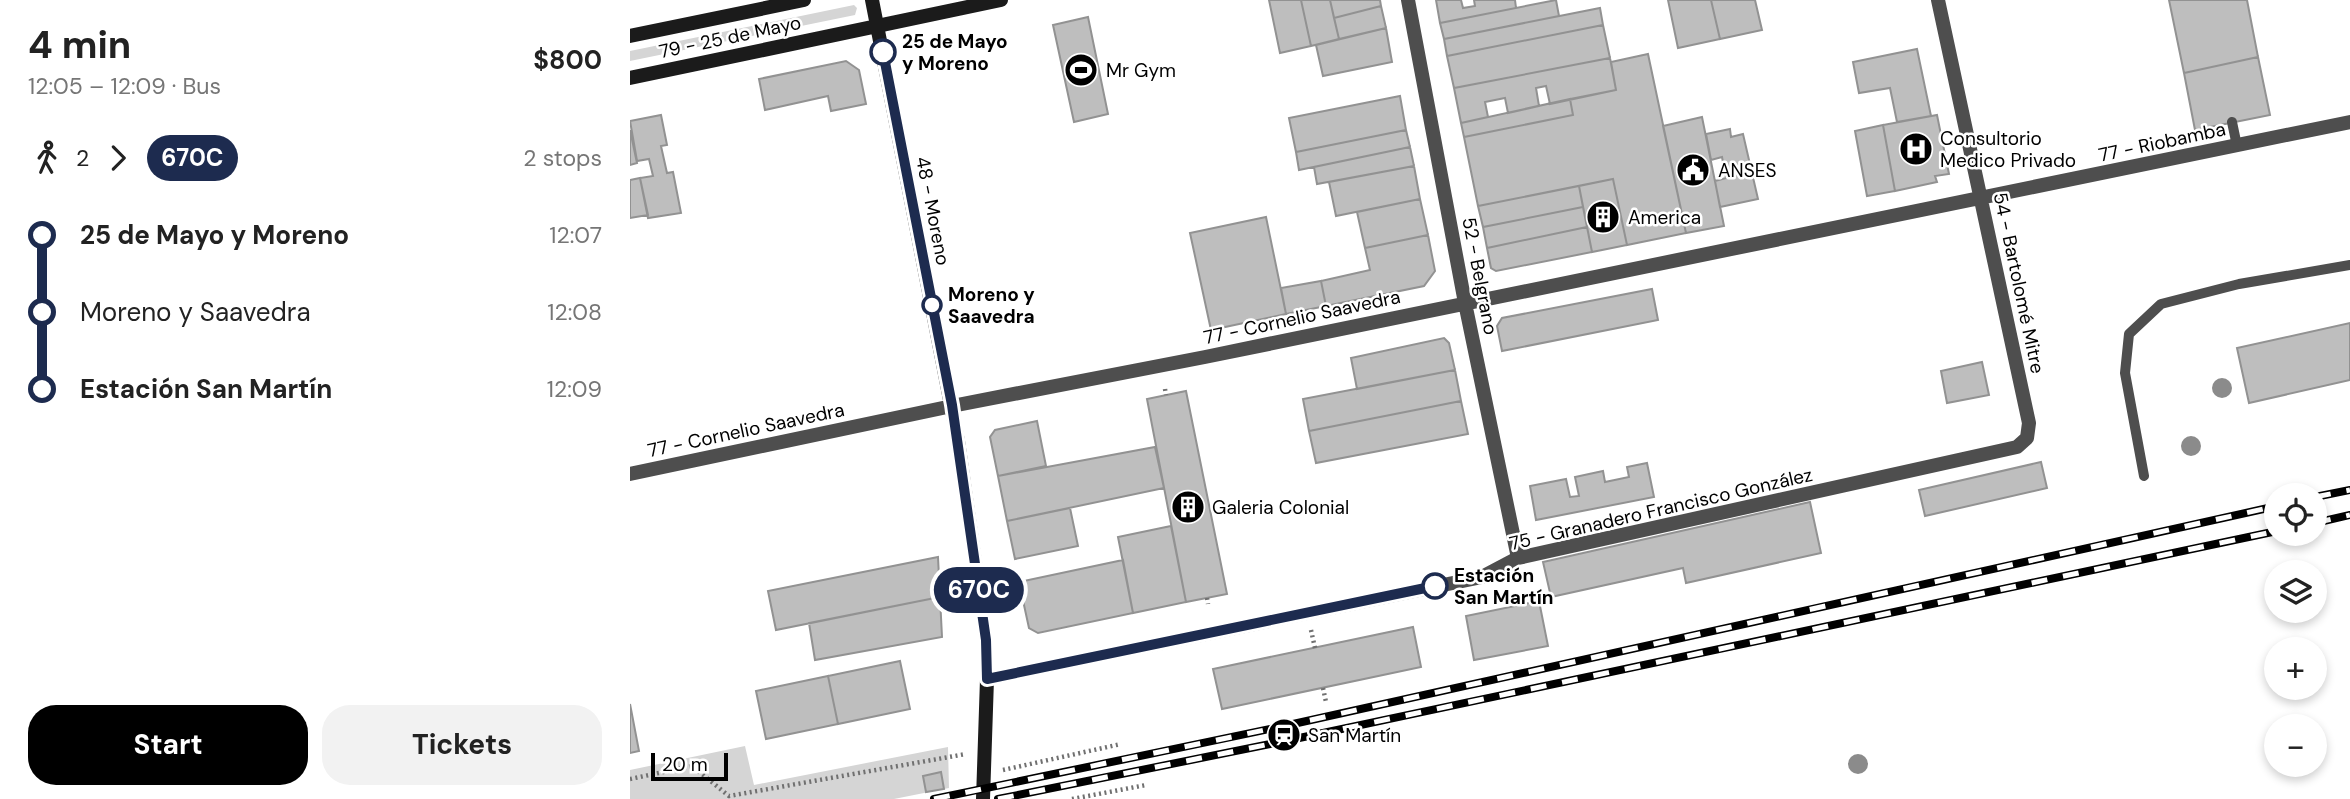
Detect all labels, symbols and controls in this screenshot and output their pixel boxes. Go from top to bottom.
street label: 79 - 25 de Mayo [657,10,803,64]
text: 4 min [28,20,131,70]
place label: 25 de Mayo y Moreno [902,29,1007,76]
marker: 25 de Mayo y Moreno [870,39,896,65]
text: $800 [533,43,602,77]
sports icon: Mr Gym [1062,51,1100,89]
place label: Mr Gym [1106,58,1176,83]
text: 12:05 – 12:09 · Bus [28,71,221,101]
street label: 77 - Riobamba [2096,116,2228,168]
place label: Consultorio Medico Privado [1940,126,2076,173]
hospital icon: Consultorio Medico Privado [1897,130,1935,168]
icon: walk [28,139,66,177]
icon: forward [99,139,137,177]
text: 670C [161,142,224,173]
text: 2 [76,143,89,173]
text: 2 stops [523,143,602,173]
public building icon: ANSES [1674,151,1712,189]
street label: 48 - Moreno [910,154,956,268]
place label: ANSES [1718,158,1777,183]
street label: 54 - Bartolomé Mitre [1988,190,2050,376]
building icon: America [1584,198,1622,236]
place label: America [1628,205,1701,230]
street label: 52 - Belgrano [1456,215,1504,337]
text: 25 de Mayo y Moreno [80,218,349,252]
text: 12:07 [549,220,602,250]
place label: Moreno y Saavedra [948,282,1035,329]
street label: 77 - Cornelio Saavedra [1201,284,1403,350]
text: Moreno y Saavedra [80,295,311,329]
marker: Moreno y Saavedra [922,295,942,315]
text: 12:08 [547,297,602,327]
text: Estación San Martín [80,372,332,406]
text: 12:09 [547,374,602,404]
street label: 77 - Cornelio Saavedra [645,397,847,463]
street label: 75 - Granadero Francisco González [1507,462,1815,556]
map controls [2264,483,2327,777]
button: locate [2264,483,2327,546]
building icon: Galeria Colonial [1169,488,1207,526]
place label: Galeria Colonial [1212,495,1349,520]
button: layers [2264,560,2327,623]
place label: Estación San Martín [1454,563,1554,610]
line badge: 670C [930,567,1028,613]
marker: Estación San Martín [1422,573,1448,599]
text: 670C [948,574,1010,605]
button: + [2264,637,2327,700]
button: Start [28,705,308,785]
button: Tickets [322,705,602,785]
button: − [2264,714,2327,777]
station icon: San Martín [1265,716,1303,754]
place label: San Martín [1308,723,1401,748]
scale bar [651,750,728,782]
text: 20 m [662,752,708,777]

